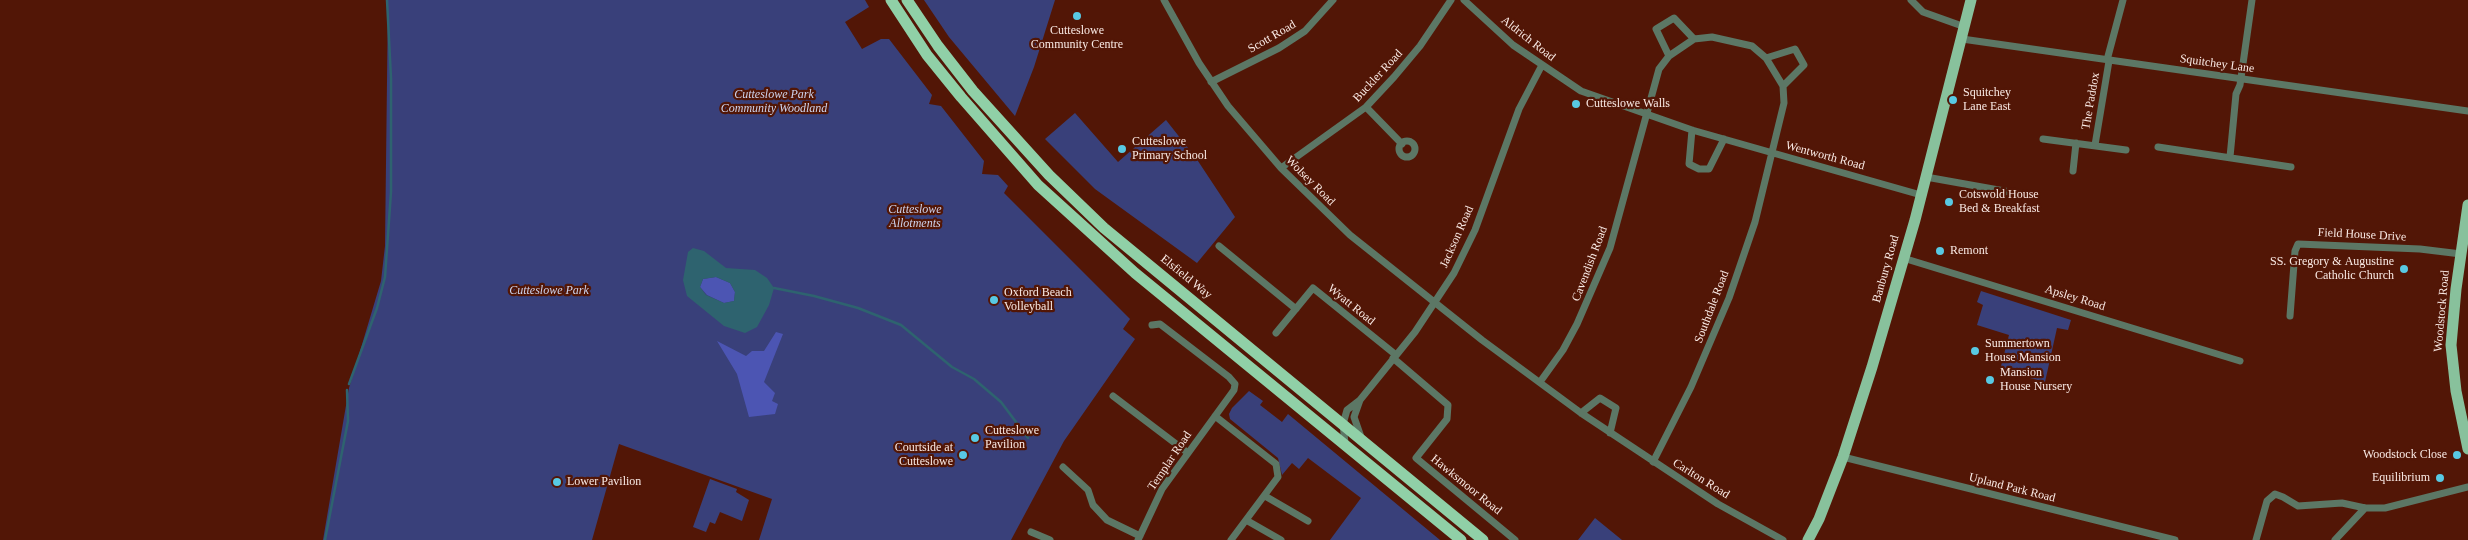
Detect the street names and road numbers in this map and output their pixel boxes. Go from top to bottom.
street label: Aldrich Road [1498,13,1558,65]
street label: Scott Road [1245,18,1299,56]
street label: Buckler Road [1350,47,1406,105]
street label: Squitchey Lane [2179,52,2255,76]
street label: The Paddox [2079,71,2103,131]
street label: Wentworth Road [1784,139,1866,173]
street label: Wolsey Road [1282,153,1338,209]
street label: Jackson Road [1437,204,1477,270]
street label: Cavendish Road [1569,225,1611,303]
street label: Field House Drive [2317,225,2407,245]
street label: Banbury Road [1869,234,1903,304]
street label: Elsfield Way [1157,252,1215,302]
street label: Southdale Road [1692,269,1732,345]
street label: Woodstock Road [2431,270,2453,352]
street label: Wyatt Road [1324,281,1378,329]
street label: Apsley Road [2043,282,2107,314]
street label: Templar Road [1145,429,1195,493]
street label: Hawksmoor Road [1428,452,1504,518]
street label: Carlton Road [1670,456,1732,502]
street label: Upland Park Road [1967,470,2057,506]

